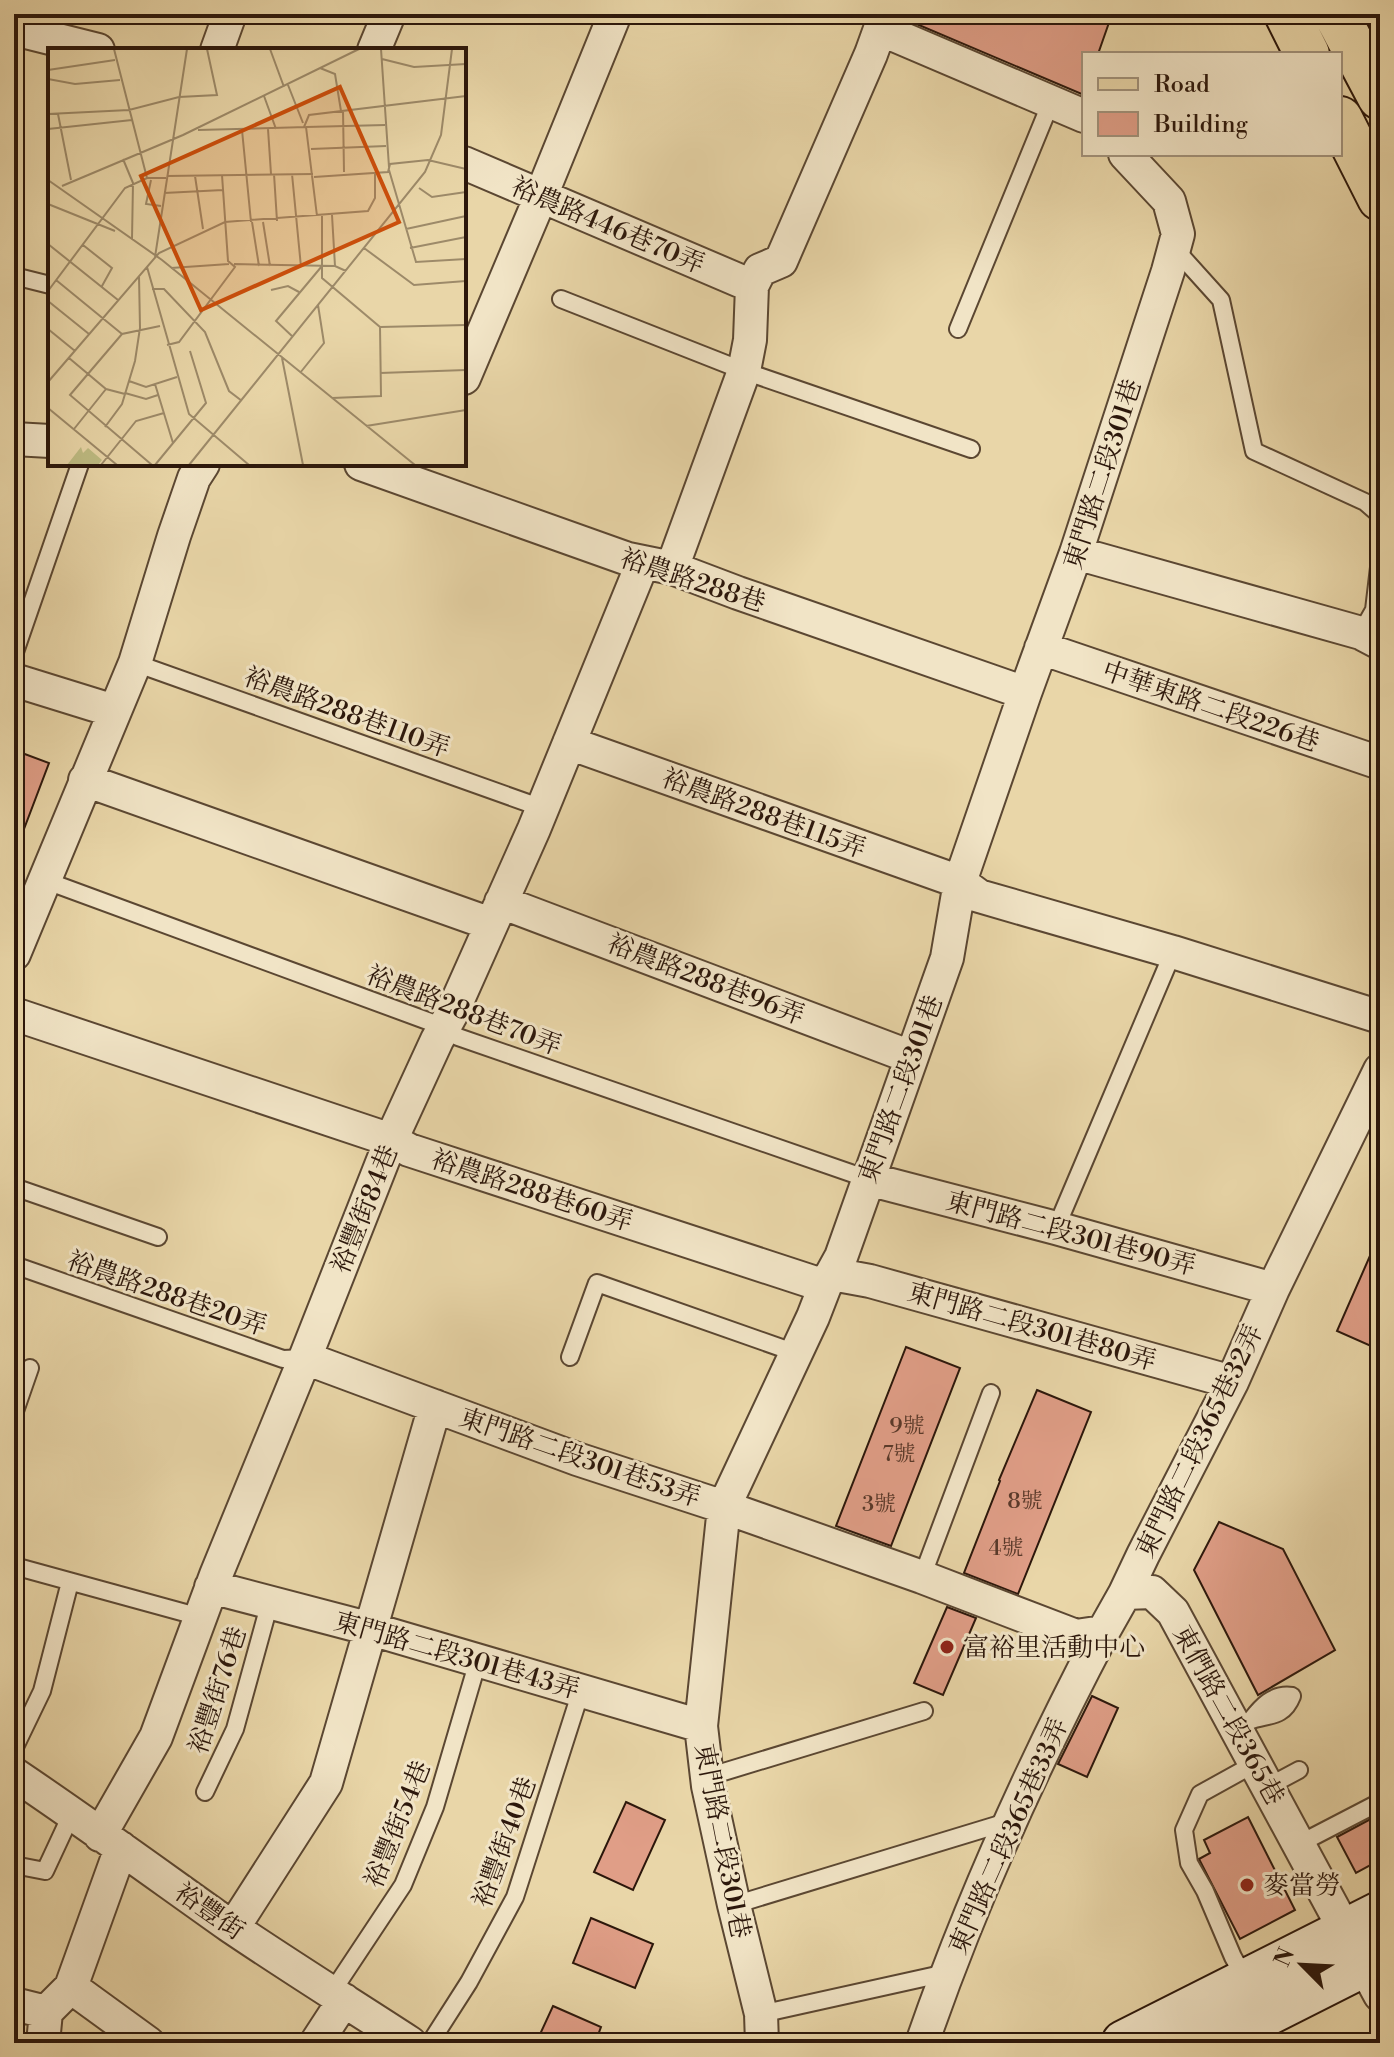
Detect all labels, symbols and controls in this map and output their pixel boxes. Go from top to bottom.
inset map [48,48,466,466]
legend [1082,52,1342,156]
text: Road [1154,70,1210,100]
text: Building [1153,110,1248,140]
street label: 裕農路446巷70弄 [506,171,709,281]
street label: 東門路二段301巷 [1057,375,1149,573]
street label: 裕農路288巷 [616,542,769,619]
street label: 中華東路二段226巷 [1098,655,1323,759]
street label: 裕農路288巷110弄 [240,661,454,765]
street label: 裕農路288巷115弄 [658,762,870,866]
street label: 裕農路288巷96弄 [603,928,809,1032]
street label: 裕農路288巷70弄 [362,959,566,1063]
street label: 東門路二段301巷 [852,991,950,1188]
street label: 裕豐街84巷 [325,1140,405,1278]
street label: 裕農路288巷60弄 [427,1143,636,1239]
street label: 東門路二段301巷90弄 [942,1185,1199,1283]
street label: 裕農路288巷20弄 [63,1245,271,1343]
street label: 東門路二段301巷80弄 [904,1276,1160,1378]
street label: 東門路二段365巷32弄 [1129,1320,1270,1563]
street label: 東門路二段301巷53弄 [455,1402,704,1514]
house number: 9號 [889,1413,925,1440]
house number: 7號 [882,1441,916,1468]
house number: 8號 [1007,1488,1043,1515]
house number: 3號 [862,1491,896,1518]
house number: 4號 [988,1535,1024,1562]
street label: 東門路二段301巷43弄 [330,1606,583,1706]
street label: 東們路二段365巷 [1166,1620,1291,1811]
street label: 裕豐街76巷 [182,1623,254,1758]
place label: 富裕里活動中心 [963,1632,1145,1664]
marker: 富裕里活動中心 [938,1638,956,1656]
street label: 東門路二段365巷33弄 [942,1713,1075,1959]
street label: 東門路二段301巷 [687,1741,757,1941]
street label: 裕豐街54巷 [358,1756,438,1893]
street label: 裕豐街40巷 [467,1773,543,1912]
place label: 麥當勞 [1263,1870,1341,1902]
street label: 裕豐街 [168,1876,251,1947]
marker: 麥當勞 [1238,1876,1256,1894]
north arrow [1262,1925,1342,2005]
text: N [1269,1943,1301,1971]

